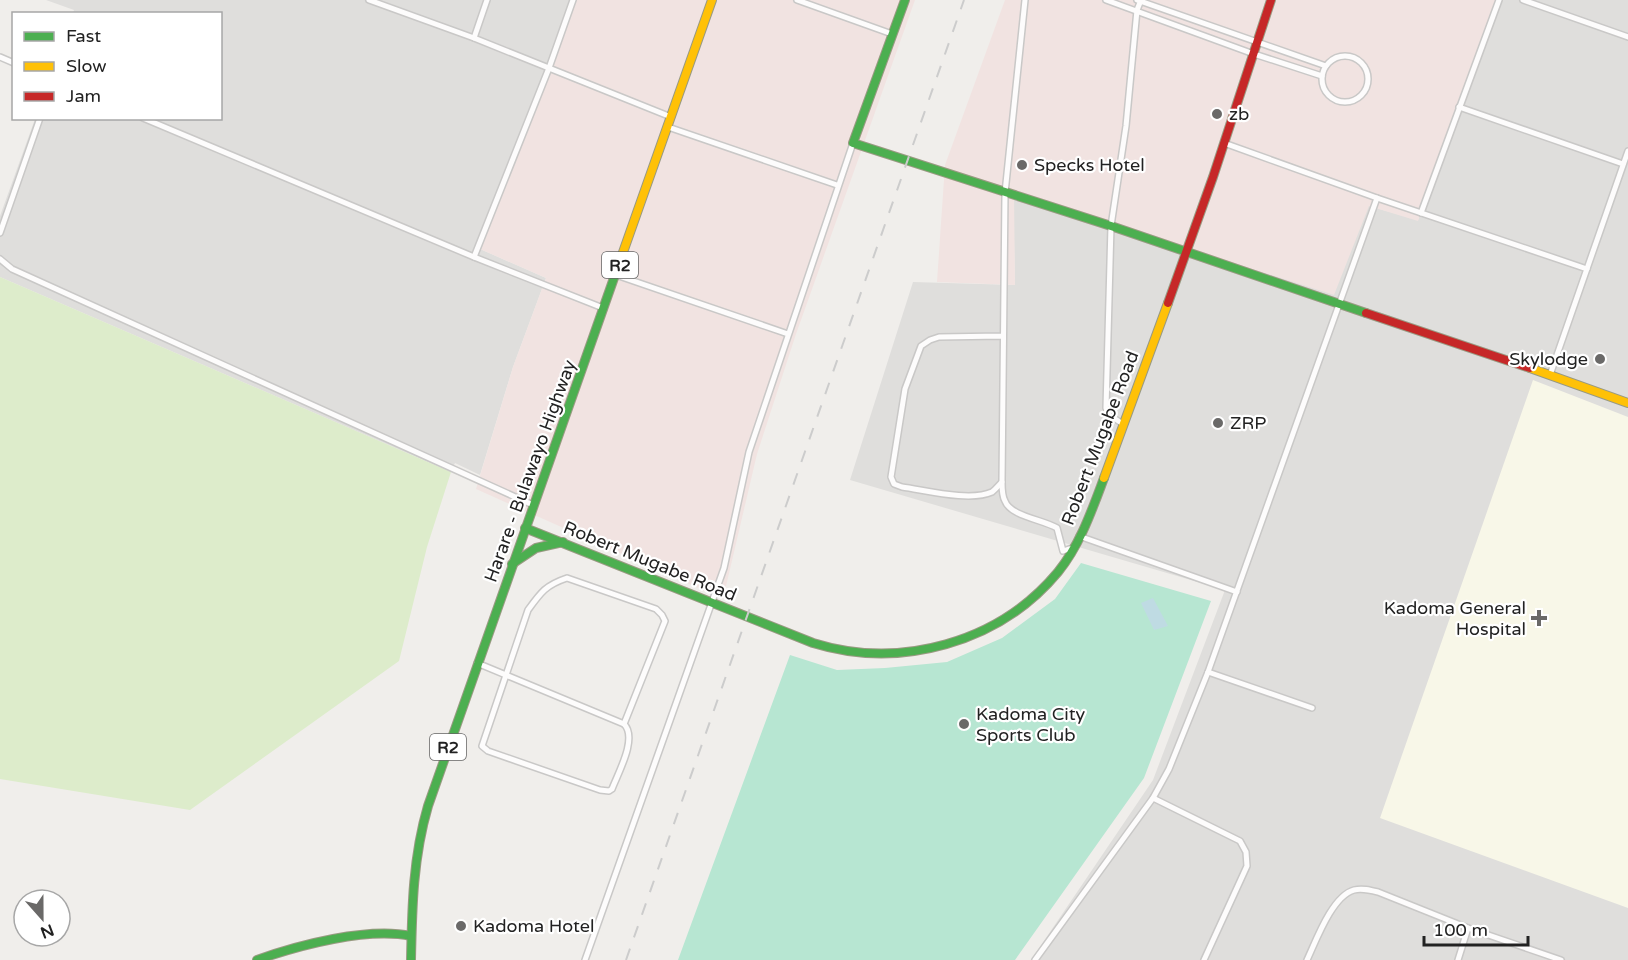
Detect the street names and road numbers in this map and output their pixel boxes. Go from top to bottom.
road number: R2 [602,252,638,278]
street label: Robert Mugabe Road [1057,348,1143,528]
street label: Harare - Bulawayo Highway [479,356,581,585]
street label: Robert Mugabe Road [560,516,740,606]
road number: R2 [430,734,466,760]

